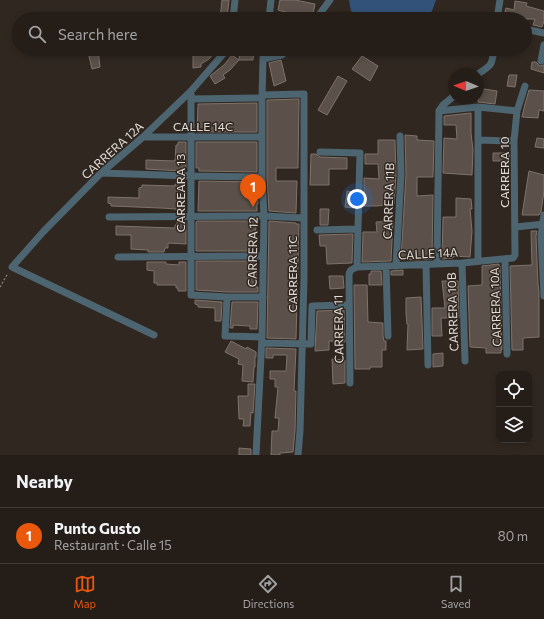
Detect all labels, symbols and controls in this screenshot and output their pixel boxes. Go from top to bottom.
search box [12,12,532,56]
icon: search [26,23,48,45]
text: Search here [58,25,137,43]
north arrow [448,68,484,104]
street label: CARRERA 12A [78,119,146,181]
street label: CALLE 14C [173,119,233,133]
street label: CARRERA 10 [497,136,511,208]
street label: CARREARA 13 [173,154,187,232]
street label: CARRERA 11B [380,162,396,239]
pin: 1 [240,174,266,207]
your location [347,189,367,209]
street label: CARRERA 12 [244,216,260,287]
street label: CARRERA 11C [285,236,299,312]
street label: CALLE 14A [398,244,458,262]
street label: CARRERA 10A [487,267,503,347]
street label: CARRERA 10B [444,272,460,352]
street label: CARRERA 11 [330,295,346,363]
map controls [496,371,532,443]
button: locate [496,371,532,407]
button: layers [496,407,532,443]
text: Nearby [16,471,73,492]
text: Punto Gusto [54,519,141,537]
text: 1 [26,528,32,544]
text: 80 m [498,528,528,544]
text: Restaurant · Calle 15 [54,537,172,553]
tab: Map [73,573,96,610]
tab: Directions [243,573,294,610]
tab: Saved [441,573,471,610]

